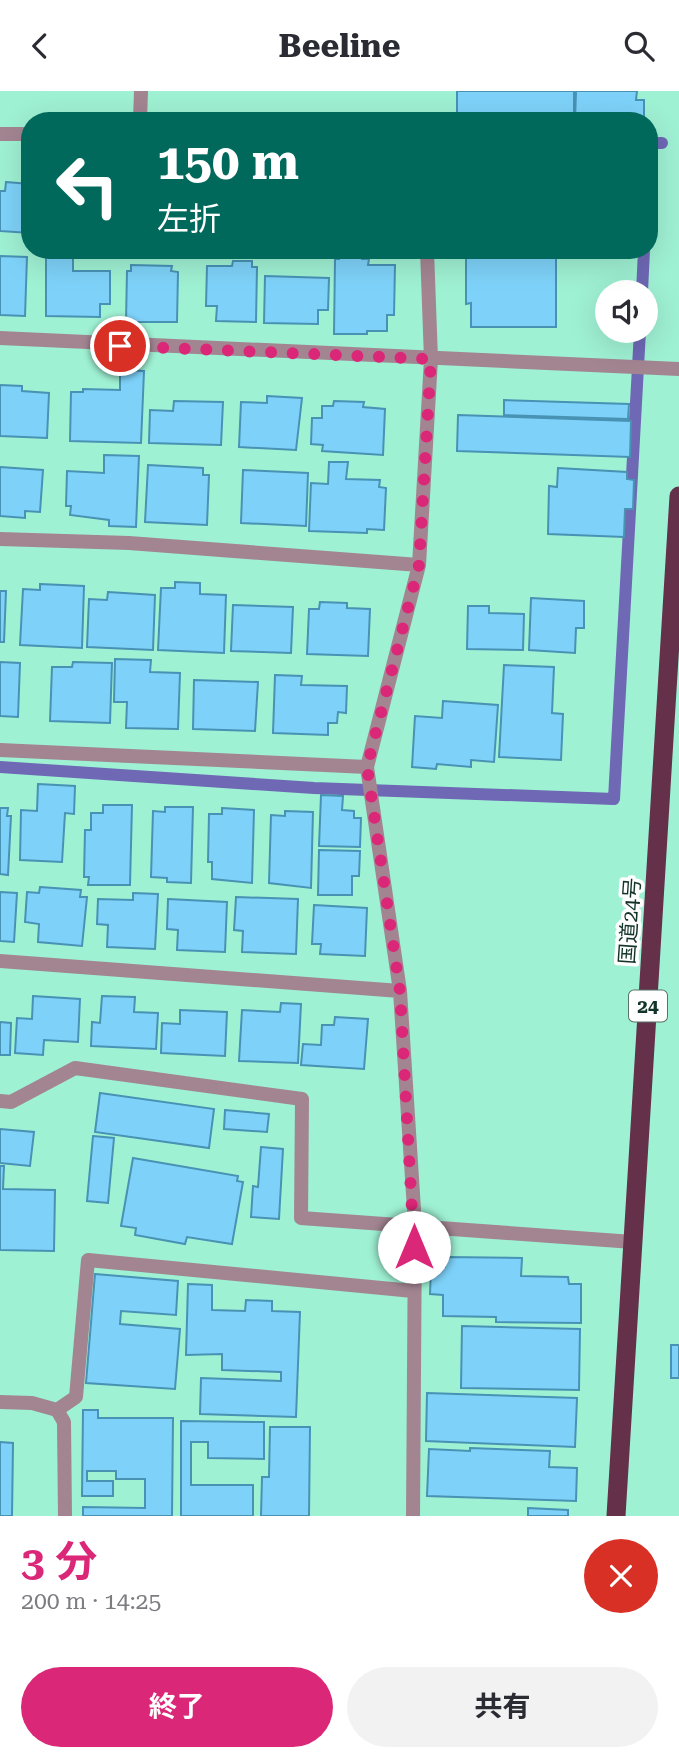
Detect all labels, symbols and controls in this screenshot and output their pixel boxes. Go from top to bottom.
icon: back [21,27,59,65]
text: Beeline [278,27,401,65]
icon: search [620,27,658,65]
text: 150 m [157,134,299,191]
icon: left [42,140,133,231]
text: 左折 [157,200,221,238]
map controls [595,280,658,343]
button: sound [595,280,658,343]
pin [90,316,150,376]
icon: arrive [101,327,139,365]
street label: 国道24号 [615,877,645,965]
road number: 24 [629,991,667,1022]
position arrow [377,1210,451,1284]
text: 3 分 [21,1537,97,1586]
button: close [584,1539,658,1613]
text: 200 m · 14:25 [21,1588,161,1615]
button: 終了 [21,1667,333,1747]
button: 共有 [347,1667,658,1747]

